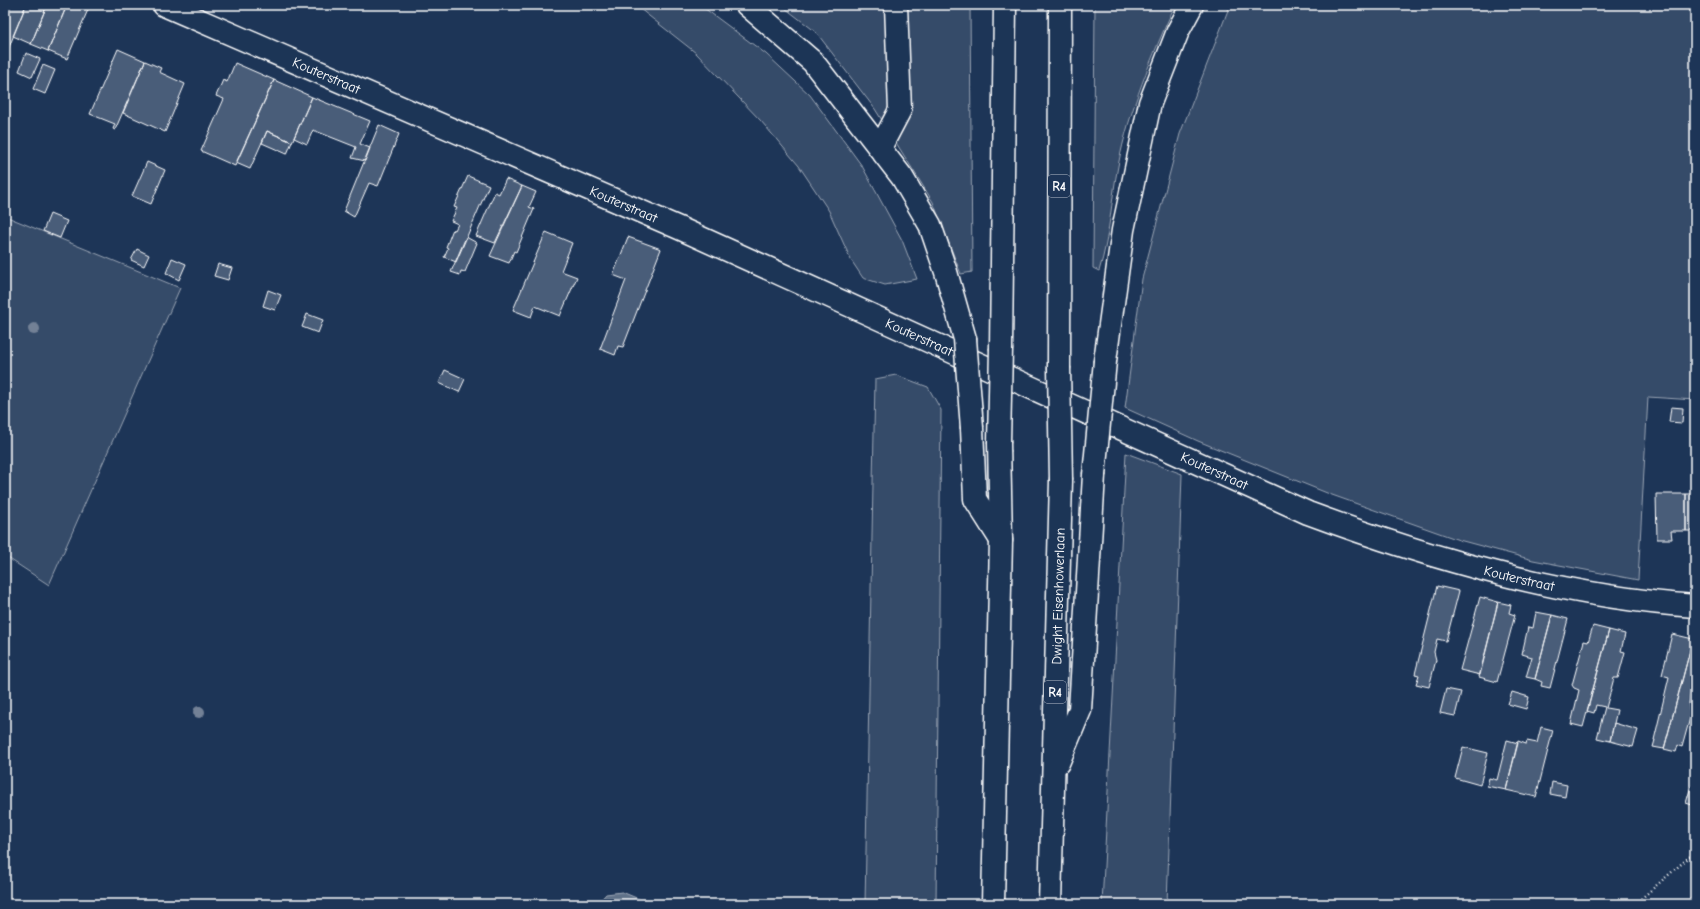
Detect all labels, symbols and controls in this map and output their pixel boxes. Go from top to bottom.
street label: Kouterstraat [290,54,364,98]
road number: R4 [1048,175,1070,197]
street label: Kouterstraat [587,182,661,227]
street label: Kouterstraat [883,315,956,360]
street label: Kouterstraat [1178,448,1251,494]
street label: Dwight Eisenhowerlaan [1048,527,1069,665]
street label: Kouterstraat [1482,562,1557,595]
road number: R4 [1044,681,1066,703]

